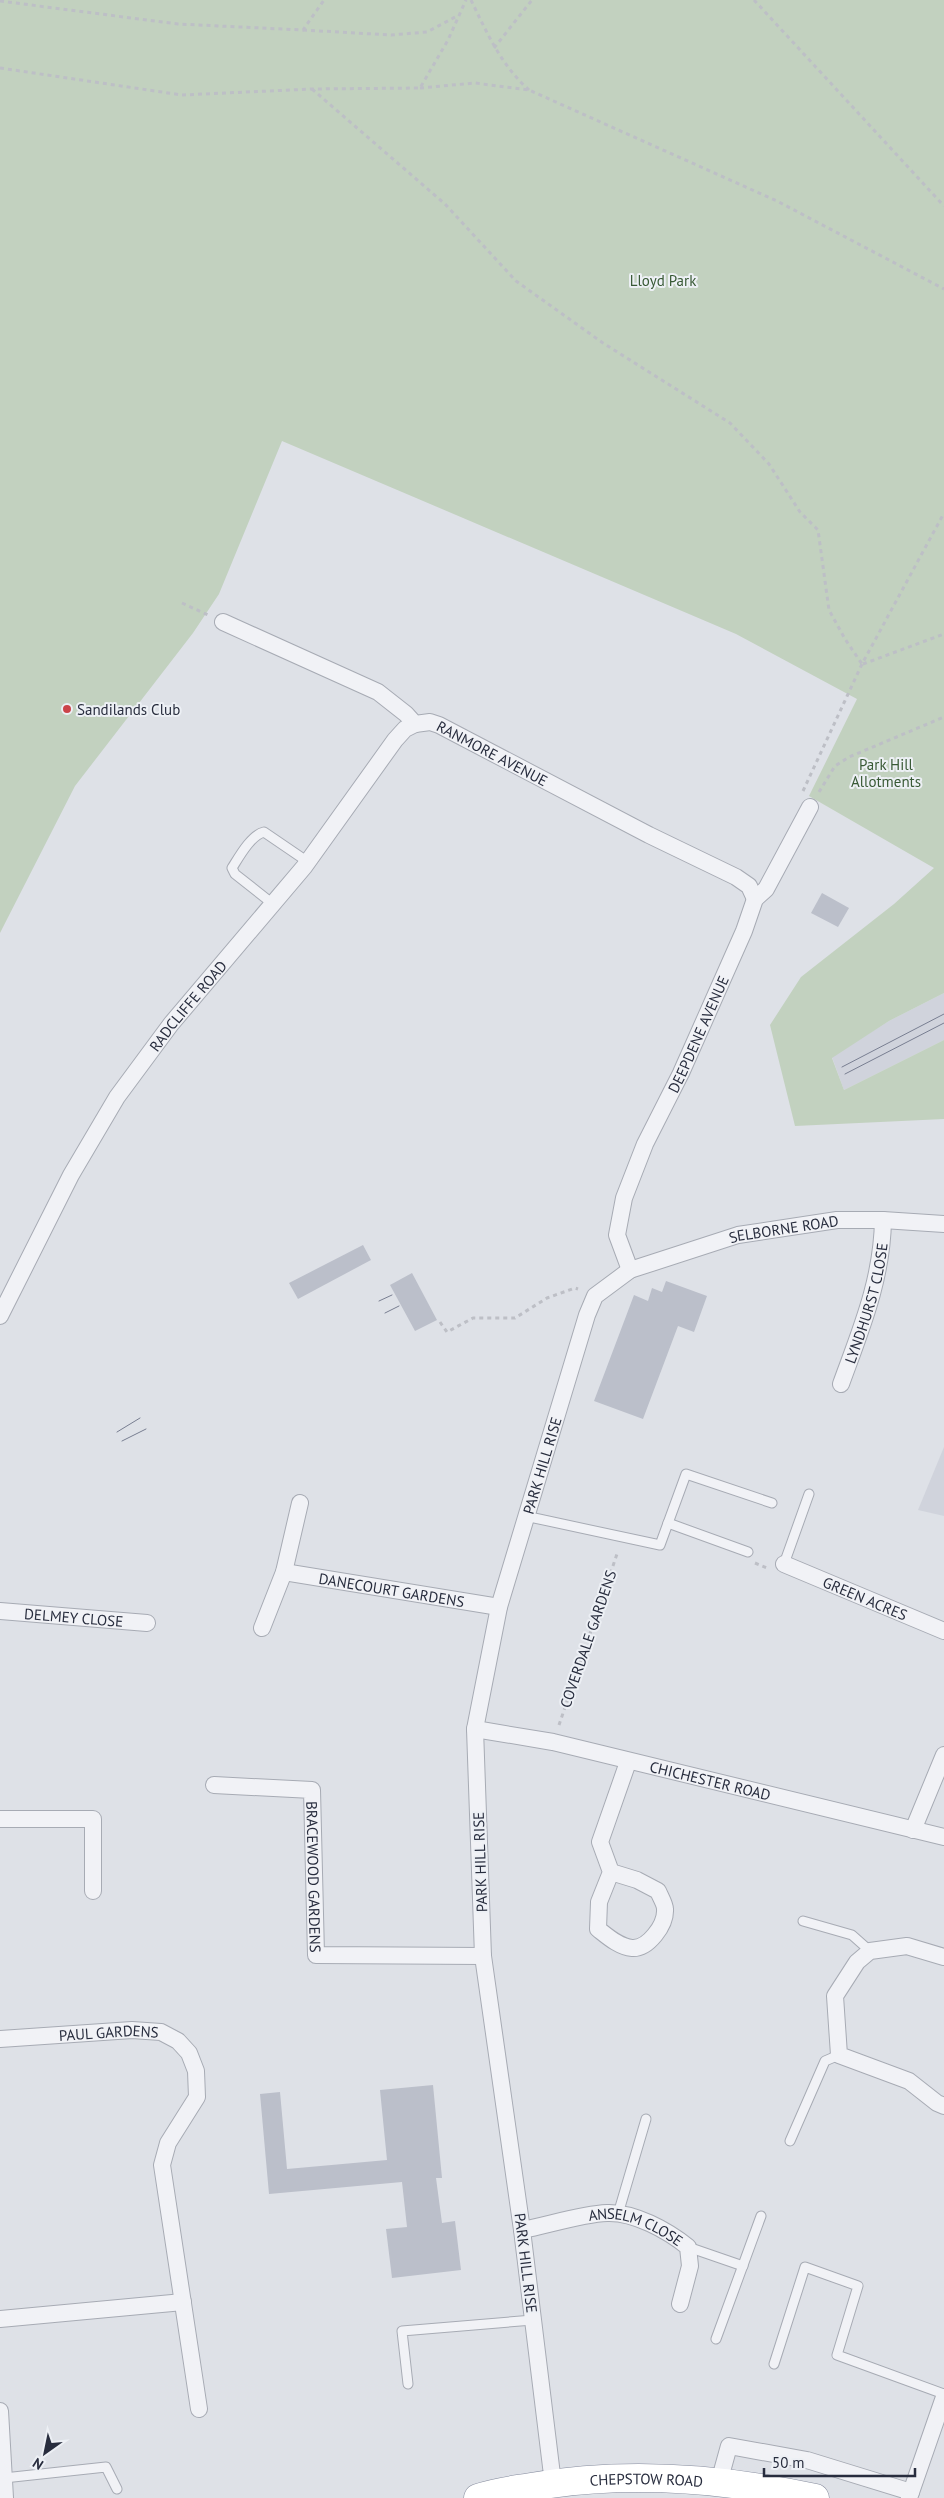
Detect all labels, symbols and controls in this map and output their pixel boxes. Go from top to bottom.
park label: Lloyd Park [630,271,697,290]
place label: Sandilands Club [77,700,180,719]
marker: Sandilands Club [61,703,73,715]
street label: RANMORE AVENUE [434,716,551,790]
park label: Park Hill Allotments [851,755,921,791]
street label: RADCLIFFE ROAD [145,956,231,1055]
street label: DEEPDENE AVENUE [663,973,733,1096]
street label: SELBORNE ROAD [726,1210,840,1247]
street label: LYNDHURST CLOSE [840,1242,891,1366]
street label: PARK HILL RISE [518,1415,565,1516]
street label: DANECOURT GARDENS [317,1568,466,1611]
street label: COVERDALE GARDENS [556,1568,620,1710]
street label: GREEN ACRES [820,1572,910,1624]
street label: DELMEY CLOSE [24,1604,124,1631]
street label: CHICHESTER ROAD [648,1756,773,1804]
street label: BRACEWOOD GARDENS [303,1801,325,1953]
street label: PARK HILL RISE [469,1811,491,1913]
street label: PAUL GARDENS [58,2020,159,2044]
street label: ANSELM CLOSE [587,2203,687,2250]
street label: PARK HILL RISE [510,2212,542,2314]
north arrow [20,2428,70,2478]
scale bar [764,2446,915,2478]
text: 50 m [772,2453,805,2472]
text: N [29,2454,47,2474]
street label: CHEPSTOW ROAD [589,2469,704,2490]

